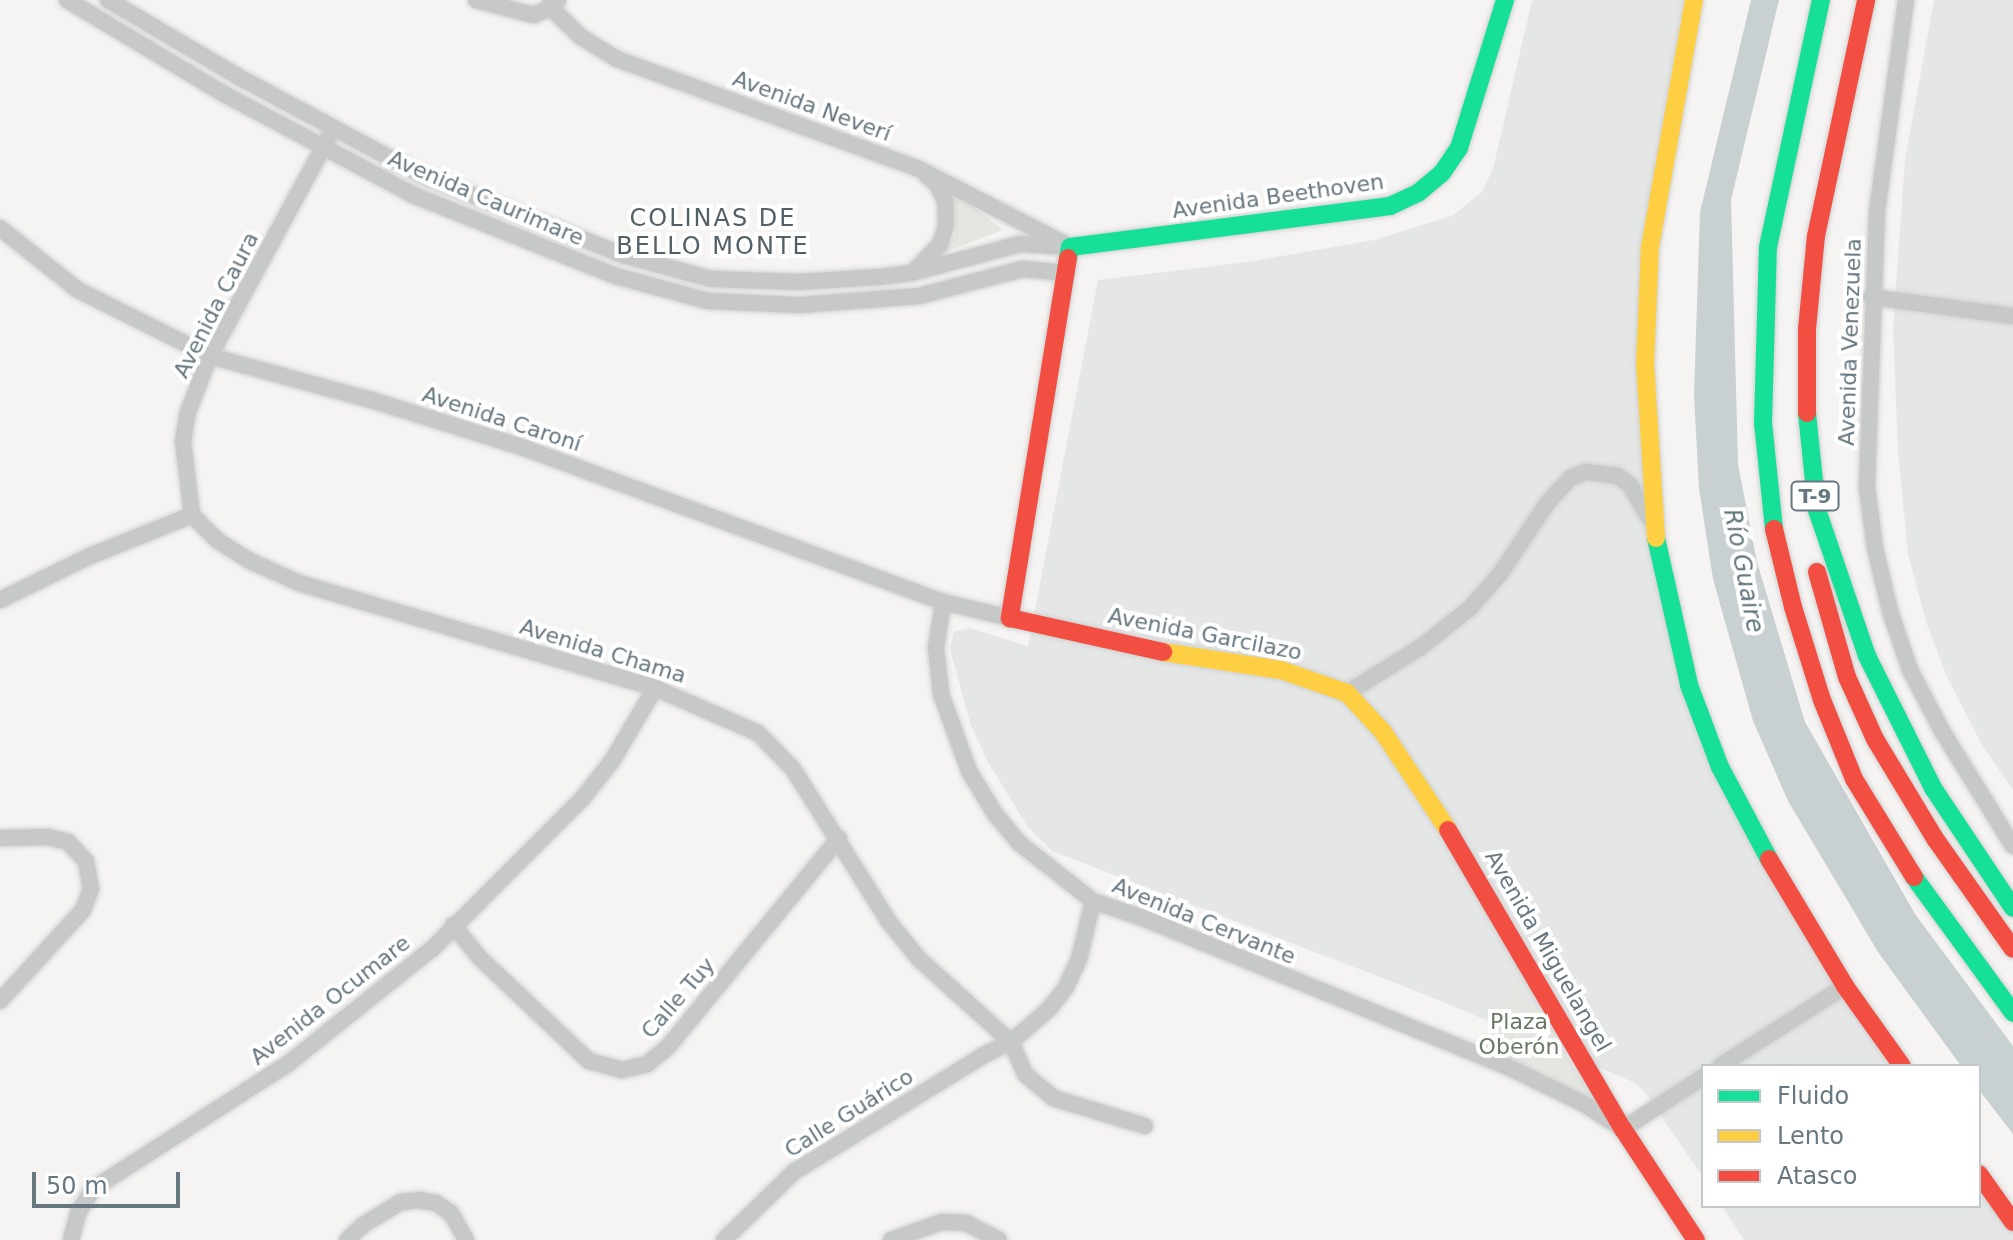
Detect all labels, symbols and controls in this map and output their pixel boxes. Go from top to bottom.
street label: Avenida Neverí [729,65,895,147]
street label: Avenida Caurimare [384,145,588,251]
street label: Avenida Beethoven [1170,168,1386,224]
district label: COLINAS DE BELLO MONTE [616,205,810,261]
street label: Avenida Caura [168,228,264,382]
street label: Avenida Venezuela [1833,238,1867,446]
street label: Avenida Caroní [419,381,585,457]
road number: T-9 [1789,480,1841,512]
water label: Río Guaire [1717,507,1769,635]
street label: Avenida Garcilazo [1106,602,1304,666]
street label: Avenida Chama [517,613,689,689]
street label: Avenida Miguelangel [1479,845,1617,1057]
street label: Avenida Cervante [1108,872,1300,970]
street label: Avenida Ocumare [245,930,415,1070]
street label: Calle Tuy [636,952,720,1044]
park label: Plaza Oberón [1479,1008,1559,1060]
street label: Calle Guárico [780,1063,918,1163]
legend [1701,1064,1981,1208]
text: Fluido [1777,1082,1849,1110]
text: Lento [1777,1122,1844,1150]
scale bar [36,1156,184,1206]
text: Atasco [1777,1162,1858,1190]
text: 50 m [46,1172,108,1200]

